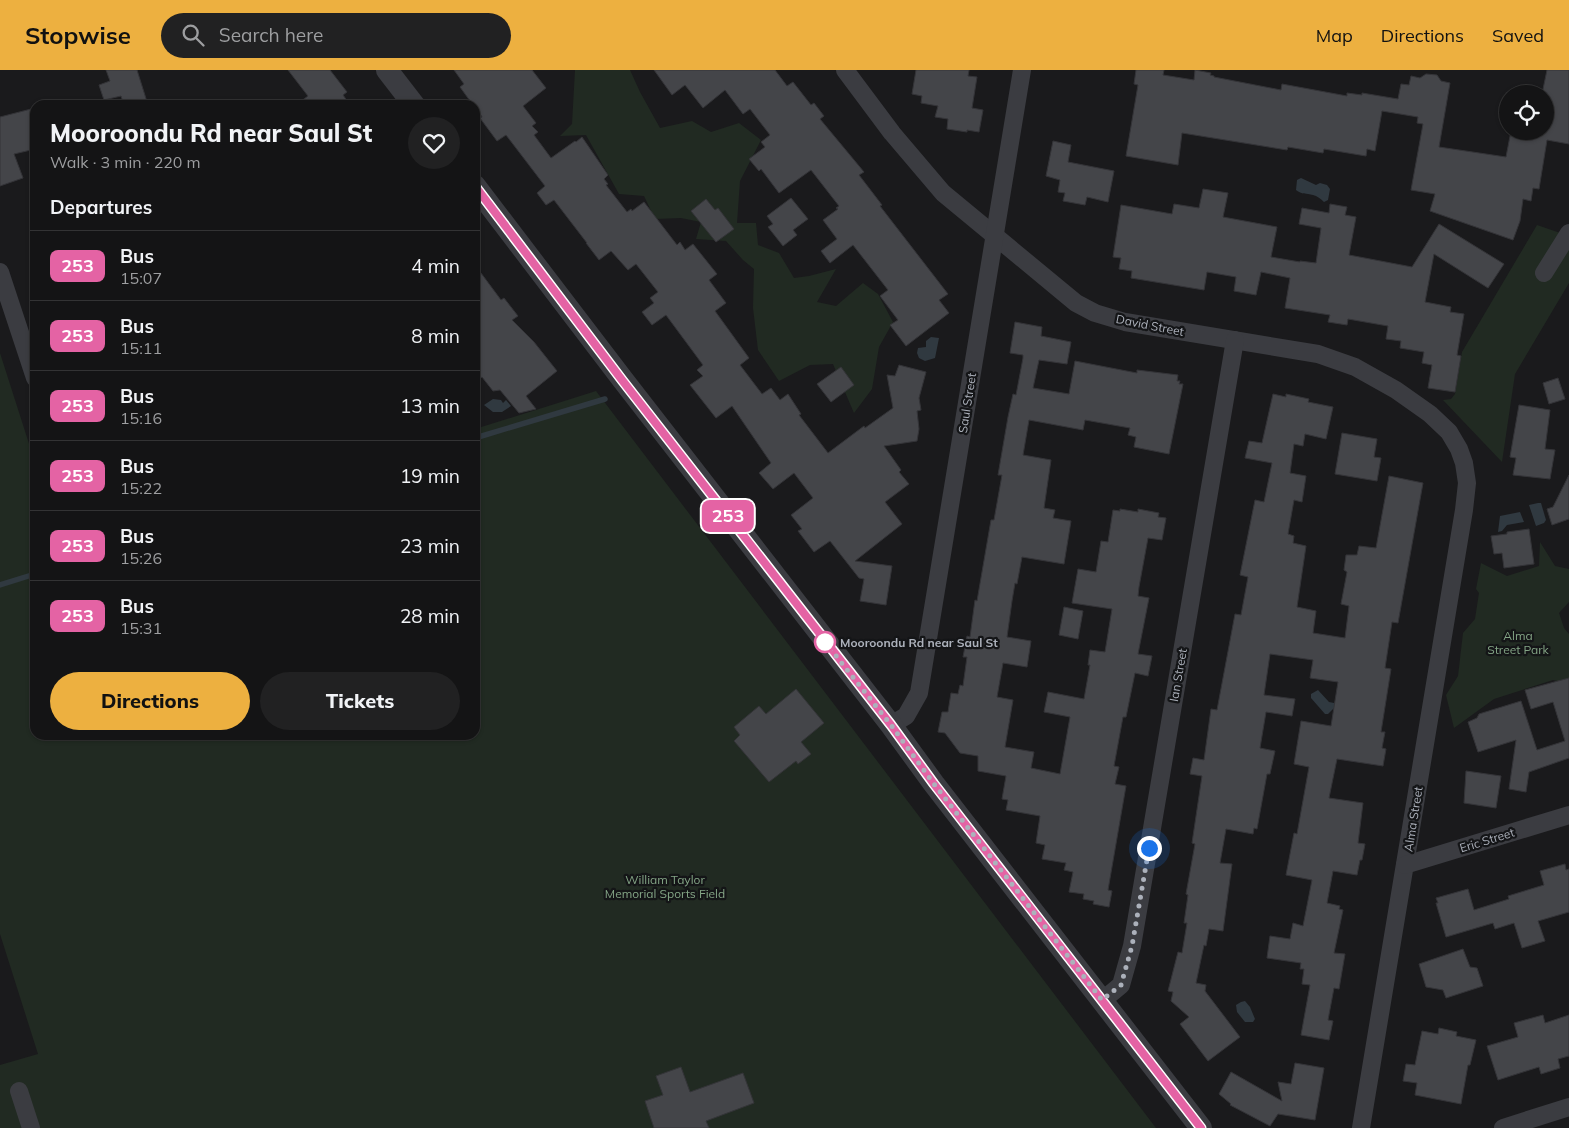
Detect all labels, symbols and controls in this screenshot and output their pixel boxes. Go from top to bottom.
search box [161,13,511,58]
text: Stopwise [25,20,131,50]
icon: search [179,21,207,49]
text: Search here [219,23,323,47]
text: Map [1316,24,1353,47]
text: Directions [1381,24,1464,47]
text: Saved [1492,24,1544,47]
map controls [1499,85,1554,140]
button: locate [1499,85,1554,140]
button: heart [408,117,460,169]
text: Mooroondu Rd near Saul St [50,118,372,148]
text: Walk · 3 min · 220 m [50,152,201,172]
text: Departures [50,195,152,219]
text: Bus [120,244,154,268]
text: 253 [61,254,94,277]
text: 4 min [411,254,460,278]
text: 15:07 [120,268,162,288]
street label: David Street [1115,311,1185,339]
text: Bus [120,314,154,338]
text: 253 [61,324,94,347]
text: 8 min [411,324,460,348]
text: 15:11 [120,338,162,358]
street label: Saul Street [955,372,979,434]
text: Bus [120,384,154,408]
text: 253 [61,394,94,417]
text: 13 min [400,394,460,418]
text: 15:16 [120,408,162,428]
text: Bus [120,454,154,478]
text: 253 [61,464,94,487]
text: 19 min [400,464,460,488]
text: 15:22 [120,478,162,498]
line badge: 253 [699,500,757,532]
text: 253 [712,504,744,527]
text: Bus [120,524,154,548]
text: 253 [61,534,94,557]
text: 23 min [400,534,460,558]
text: 15:26 [120,548,162,568]
text: Bus [120,594,154,618]
text: 253 [61,604,94,627]
text: 28 min [400,604,460,628]
text: 15:31 [120,618,162,638]
park label: Alma Street Park [1487,628,1550,657]
marker: Mooroondu Rd near Saul St [814,631,836,653]
place label: Mooroondu Rd near Saul St [840,635,998,650]
street label: Ian Street [1166,647,1190,703]
button: Directions [50,672,250,730]
button: Tickets [260,672,460,730]
street label: Alma Street [1400,785,1426,853]
street label: Eric Street [1458,825,1516,855]
your location [1137,836,1162,861]
park label: William Taylor Memorial Sports Field [605,872,725,901]

